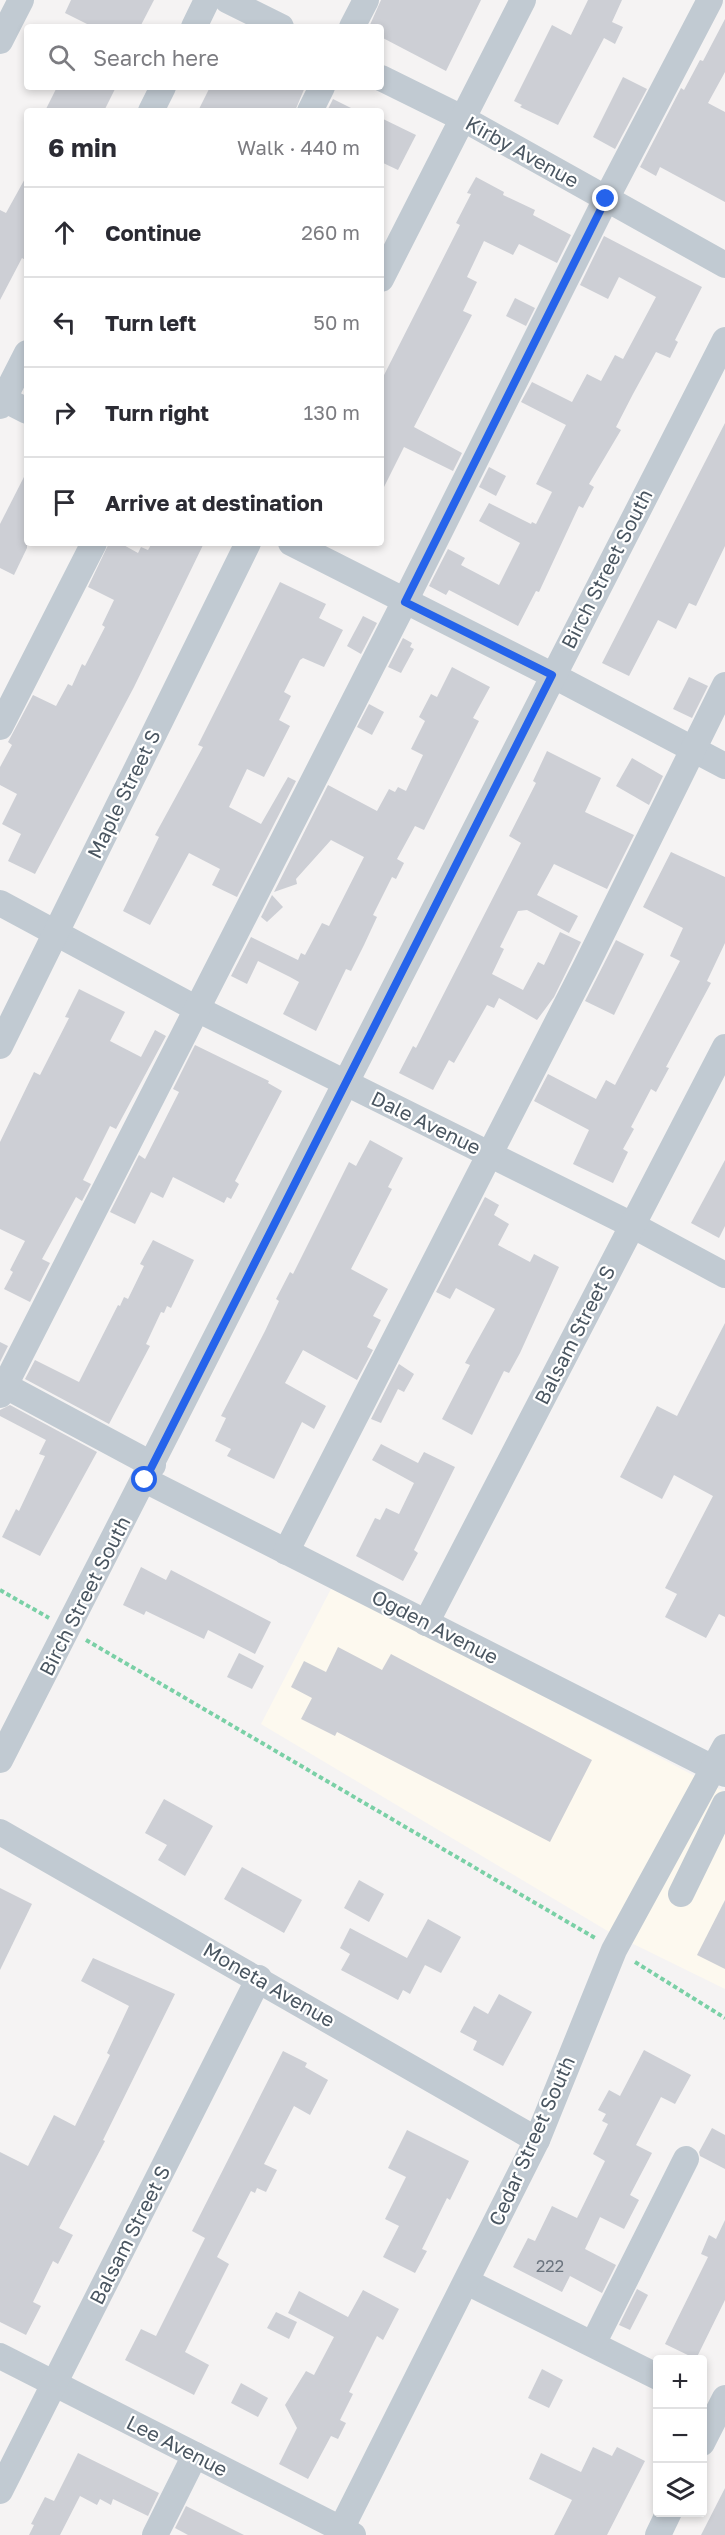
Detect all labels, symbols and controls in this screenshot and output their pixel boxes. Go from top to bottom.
search box [24,24,384,90]
icon: search [45,41,78,74]
text: Search here [93,44,219,71]
street label: Kirby Avenue [462,110,583,192]
text: 6 min [48,132,117,163]
text: Walk · 440 m [237,135,360,159]
route end [592,185,618,211]
icon: ahead [48,216,81,249]
text: Continue [105,219,201,246]
text: 260 m [301,220,360,244]
icon: left [48,306,81,339]
text: Turn left [105,309,196,336]
text: 50 m [313,310,360,334]
icon: right [48,396,81,429]
text: Turn right [105,399,209,426]
text: 130 m [304,400,360,424]
street label: Birch Street South [555,485,657,652]
icon: arrive [48,486,81,519]
text: Arrive at destination [105,489,323,516]
street label: Maple Street S [81,725,165,862]
street label: Dale Avenue [368,1085,485,1159]
street label: Balsam Street S [529,1261,619,1408]
route start [131,1466,157,1492]
street label: Birch Street South [33,1512,135,1679]
street label: Ogden Avenue [368,1584,503,1668]
street label: Moneta Avenue [199,1937,340,2032]
street label: Cedar Street South [483,2052,579,2229]
street label: Balsam Street S [84,2161,174,2308]
house number: 222 [536,2256,564,2276]
map controls [653,2355,707,2517]
button: + [653,2355,707,2409]
street label: Lee Avenue [123,2409,232,2481]
button: − [653,2409,707,2463]
button: layers [653,2463,707,2517]

